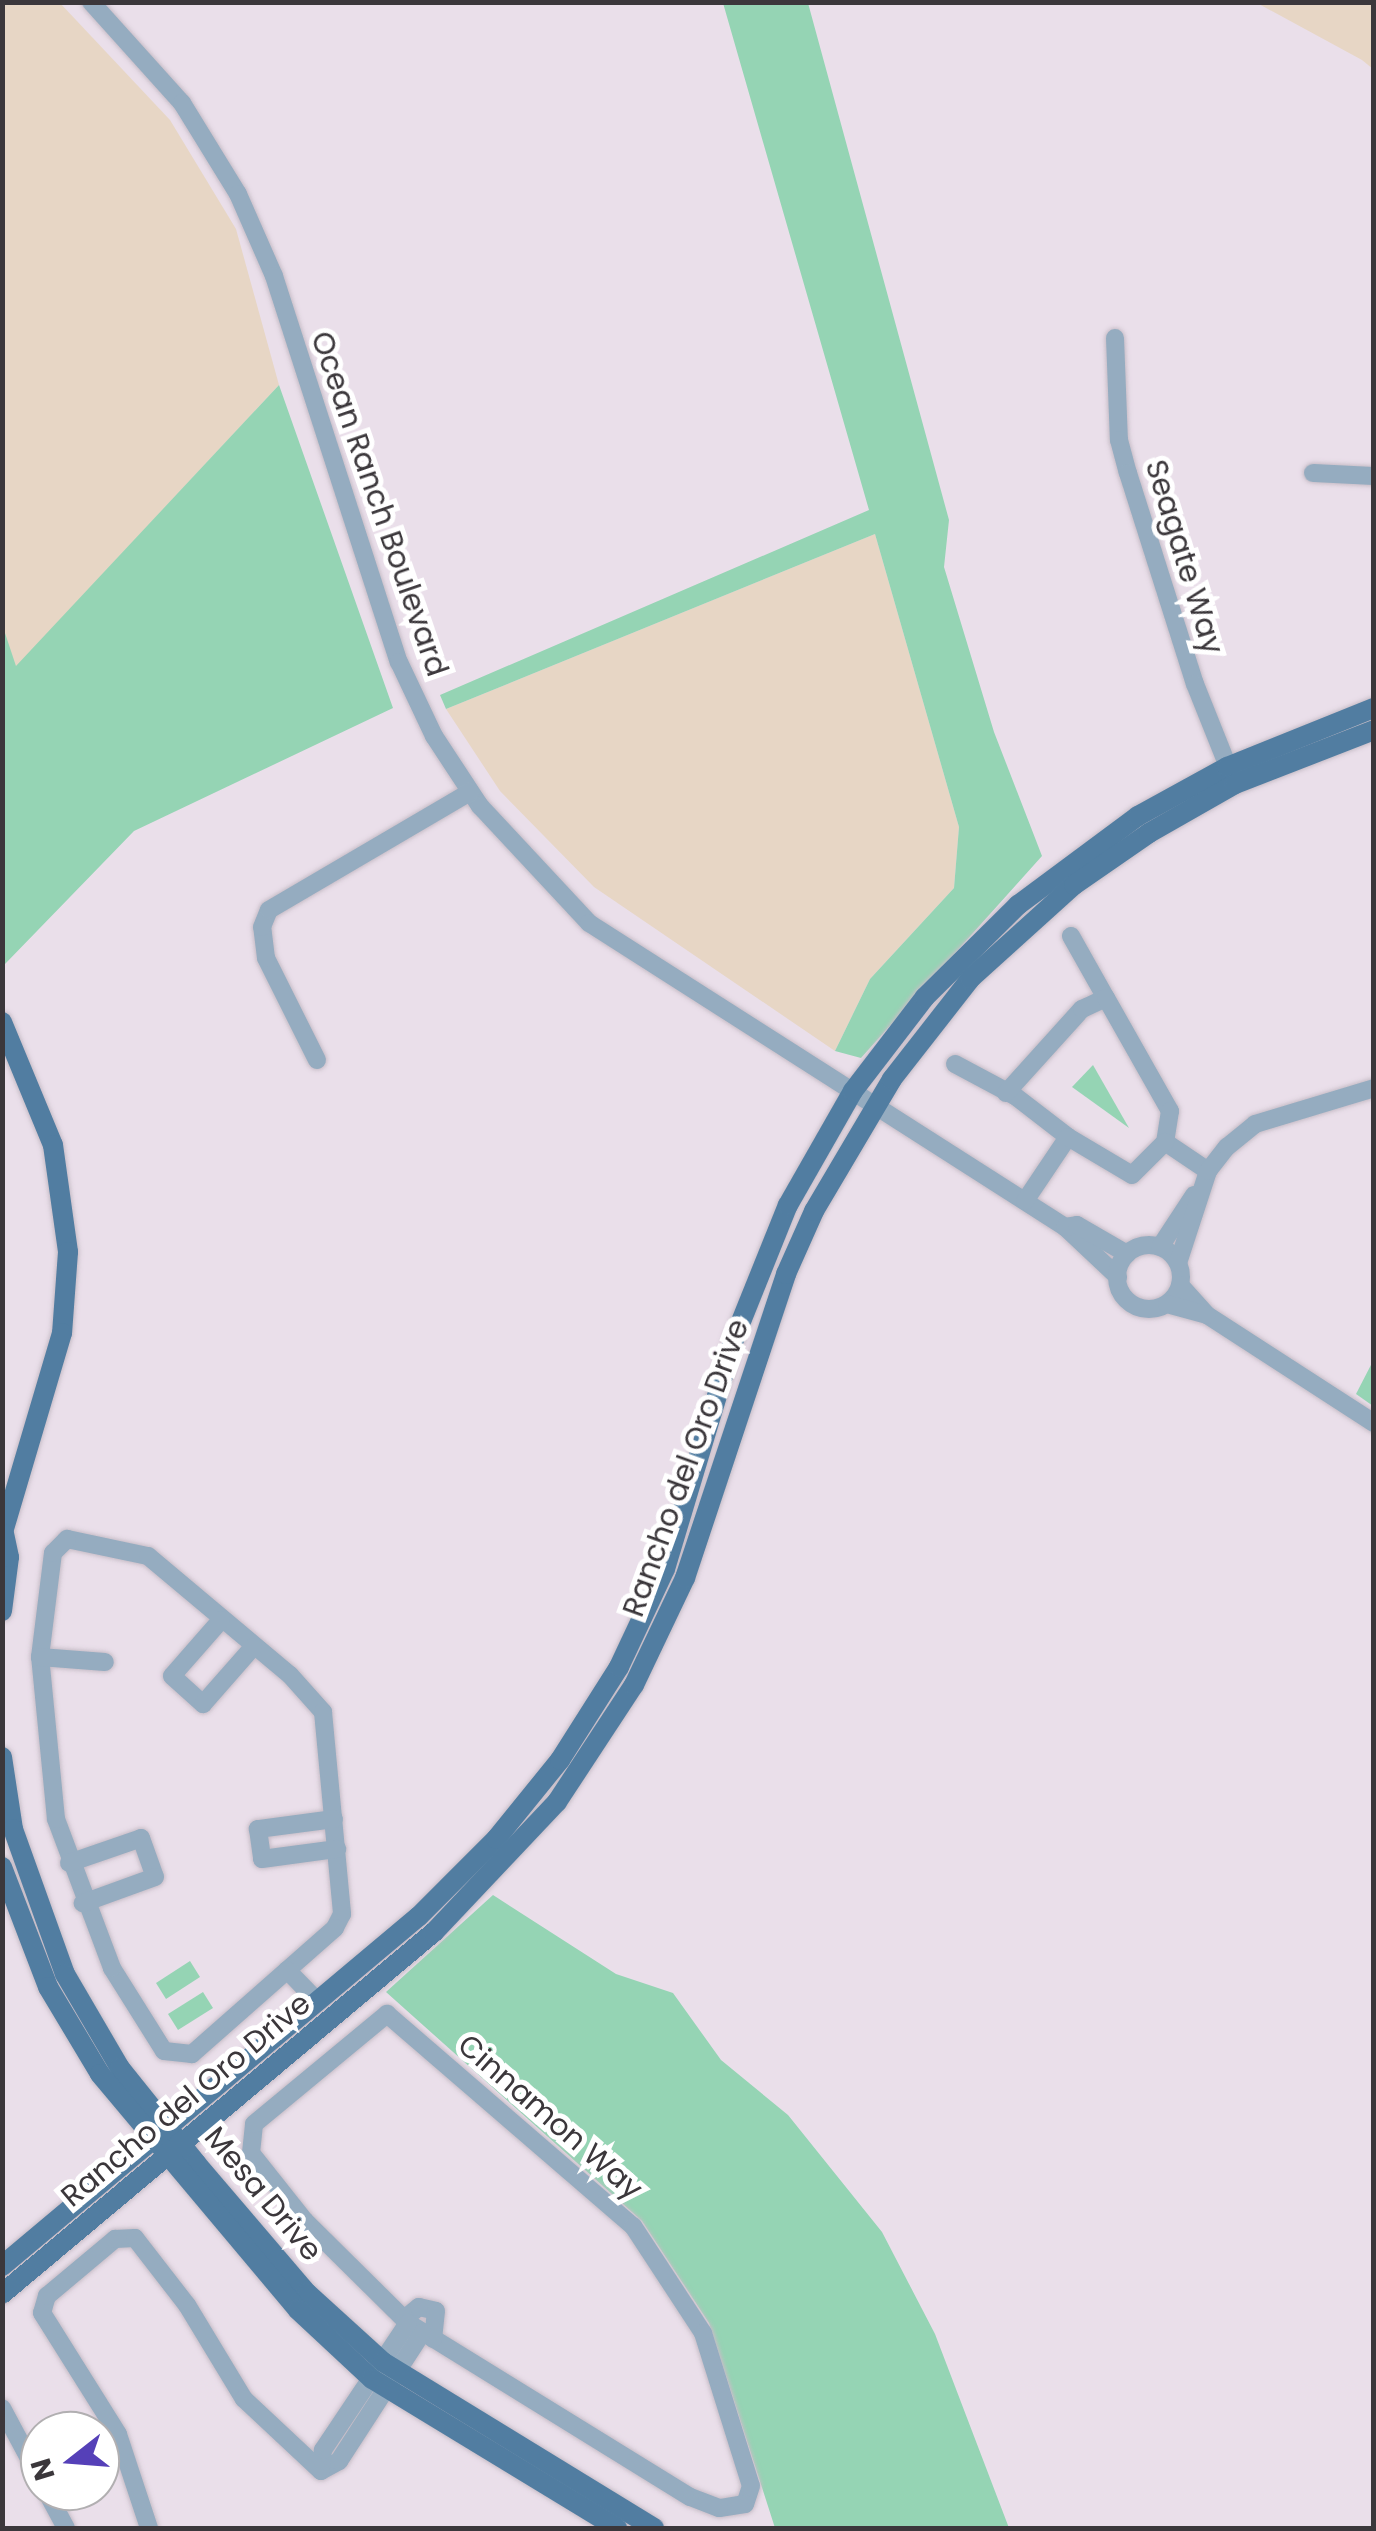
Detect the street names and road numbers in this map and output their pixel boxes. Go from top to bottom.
street label: Ocean Ranch Boulevard [303,327,455,681]
street label: Seagate Way [1137,456,1231,658]
street label: Rancho del Oro Drive [615,1314,757,1622]
street label: Rancho del Oro Drive [54,1985,318,2215]
street label: Cinnamon Way [450,2027,650,2207]
street label: Mesa Drive [197,2120,329,2268]

